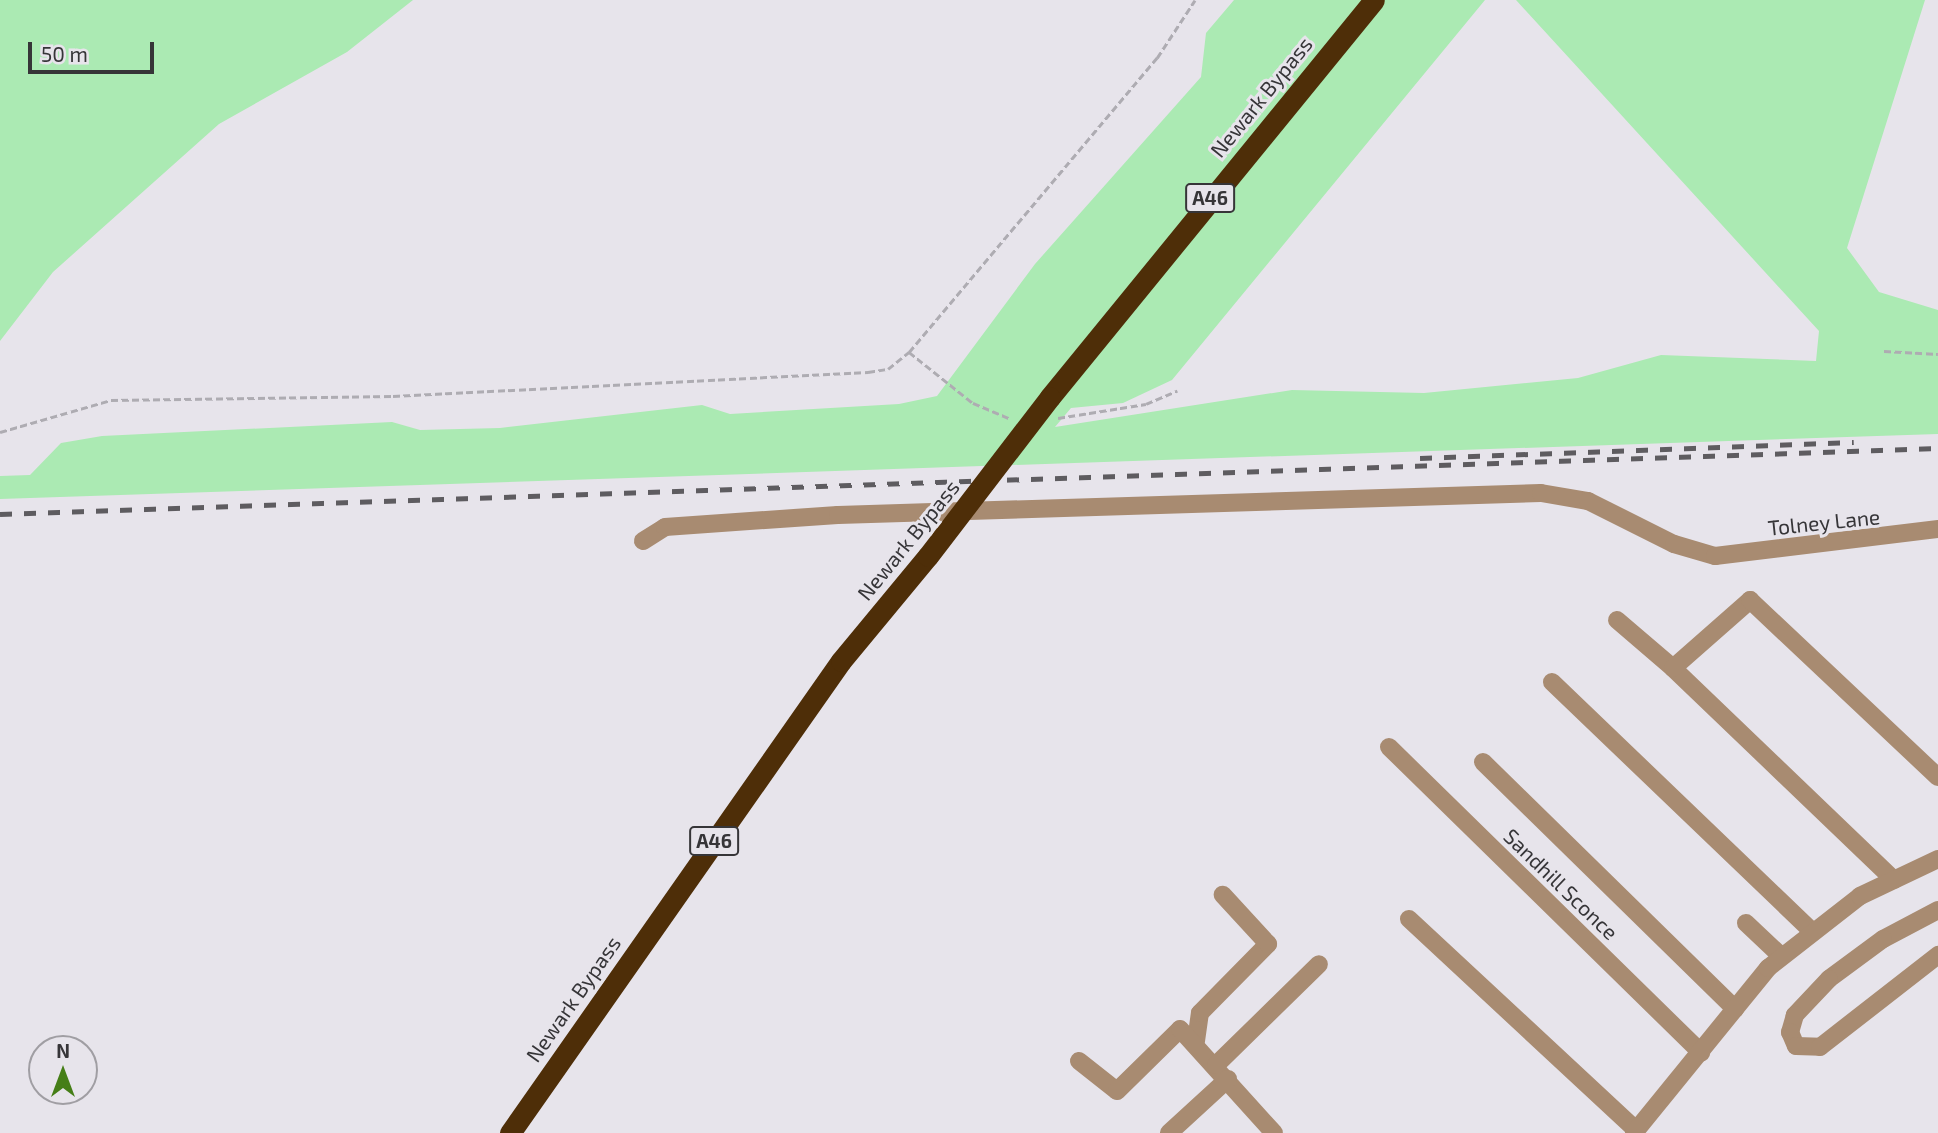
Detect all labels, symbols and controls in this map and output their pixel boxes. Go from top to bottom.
scale bar [32,28,158,72]
street label: Newark Bypass [1205,32,1317,162]
text: 50 m [41,41,88,66]
road number: A46 [1184,182,1236,214]
street label: Newark Bypass [852,475,964,605]
street label: Tolney Lane [1766,504,1882,540]
street label: Sandhill Sconce [1498,823,1624,945]
road number: A46 [688,826,740,856]
street label: Newark Bypass [520,931,626,1067]
north arrow [28,1035,98,1105]
text: N [56,1039,70,1062]

